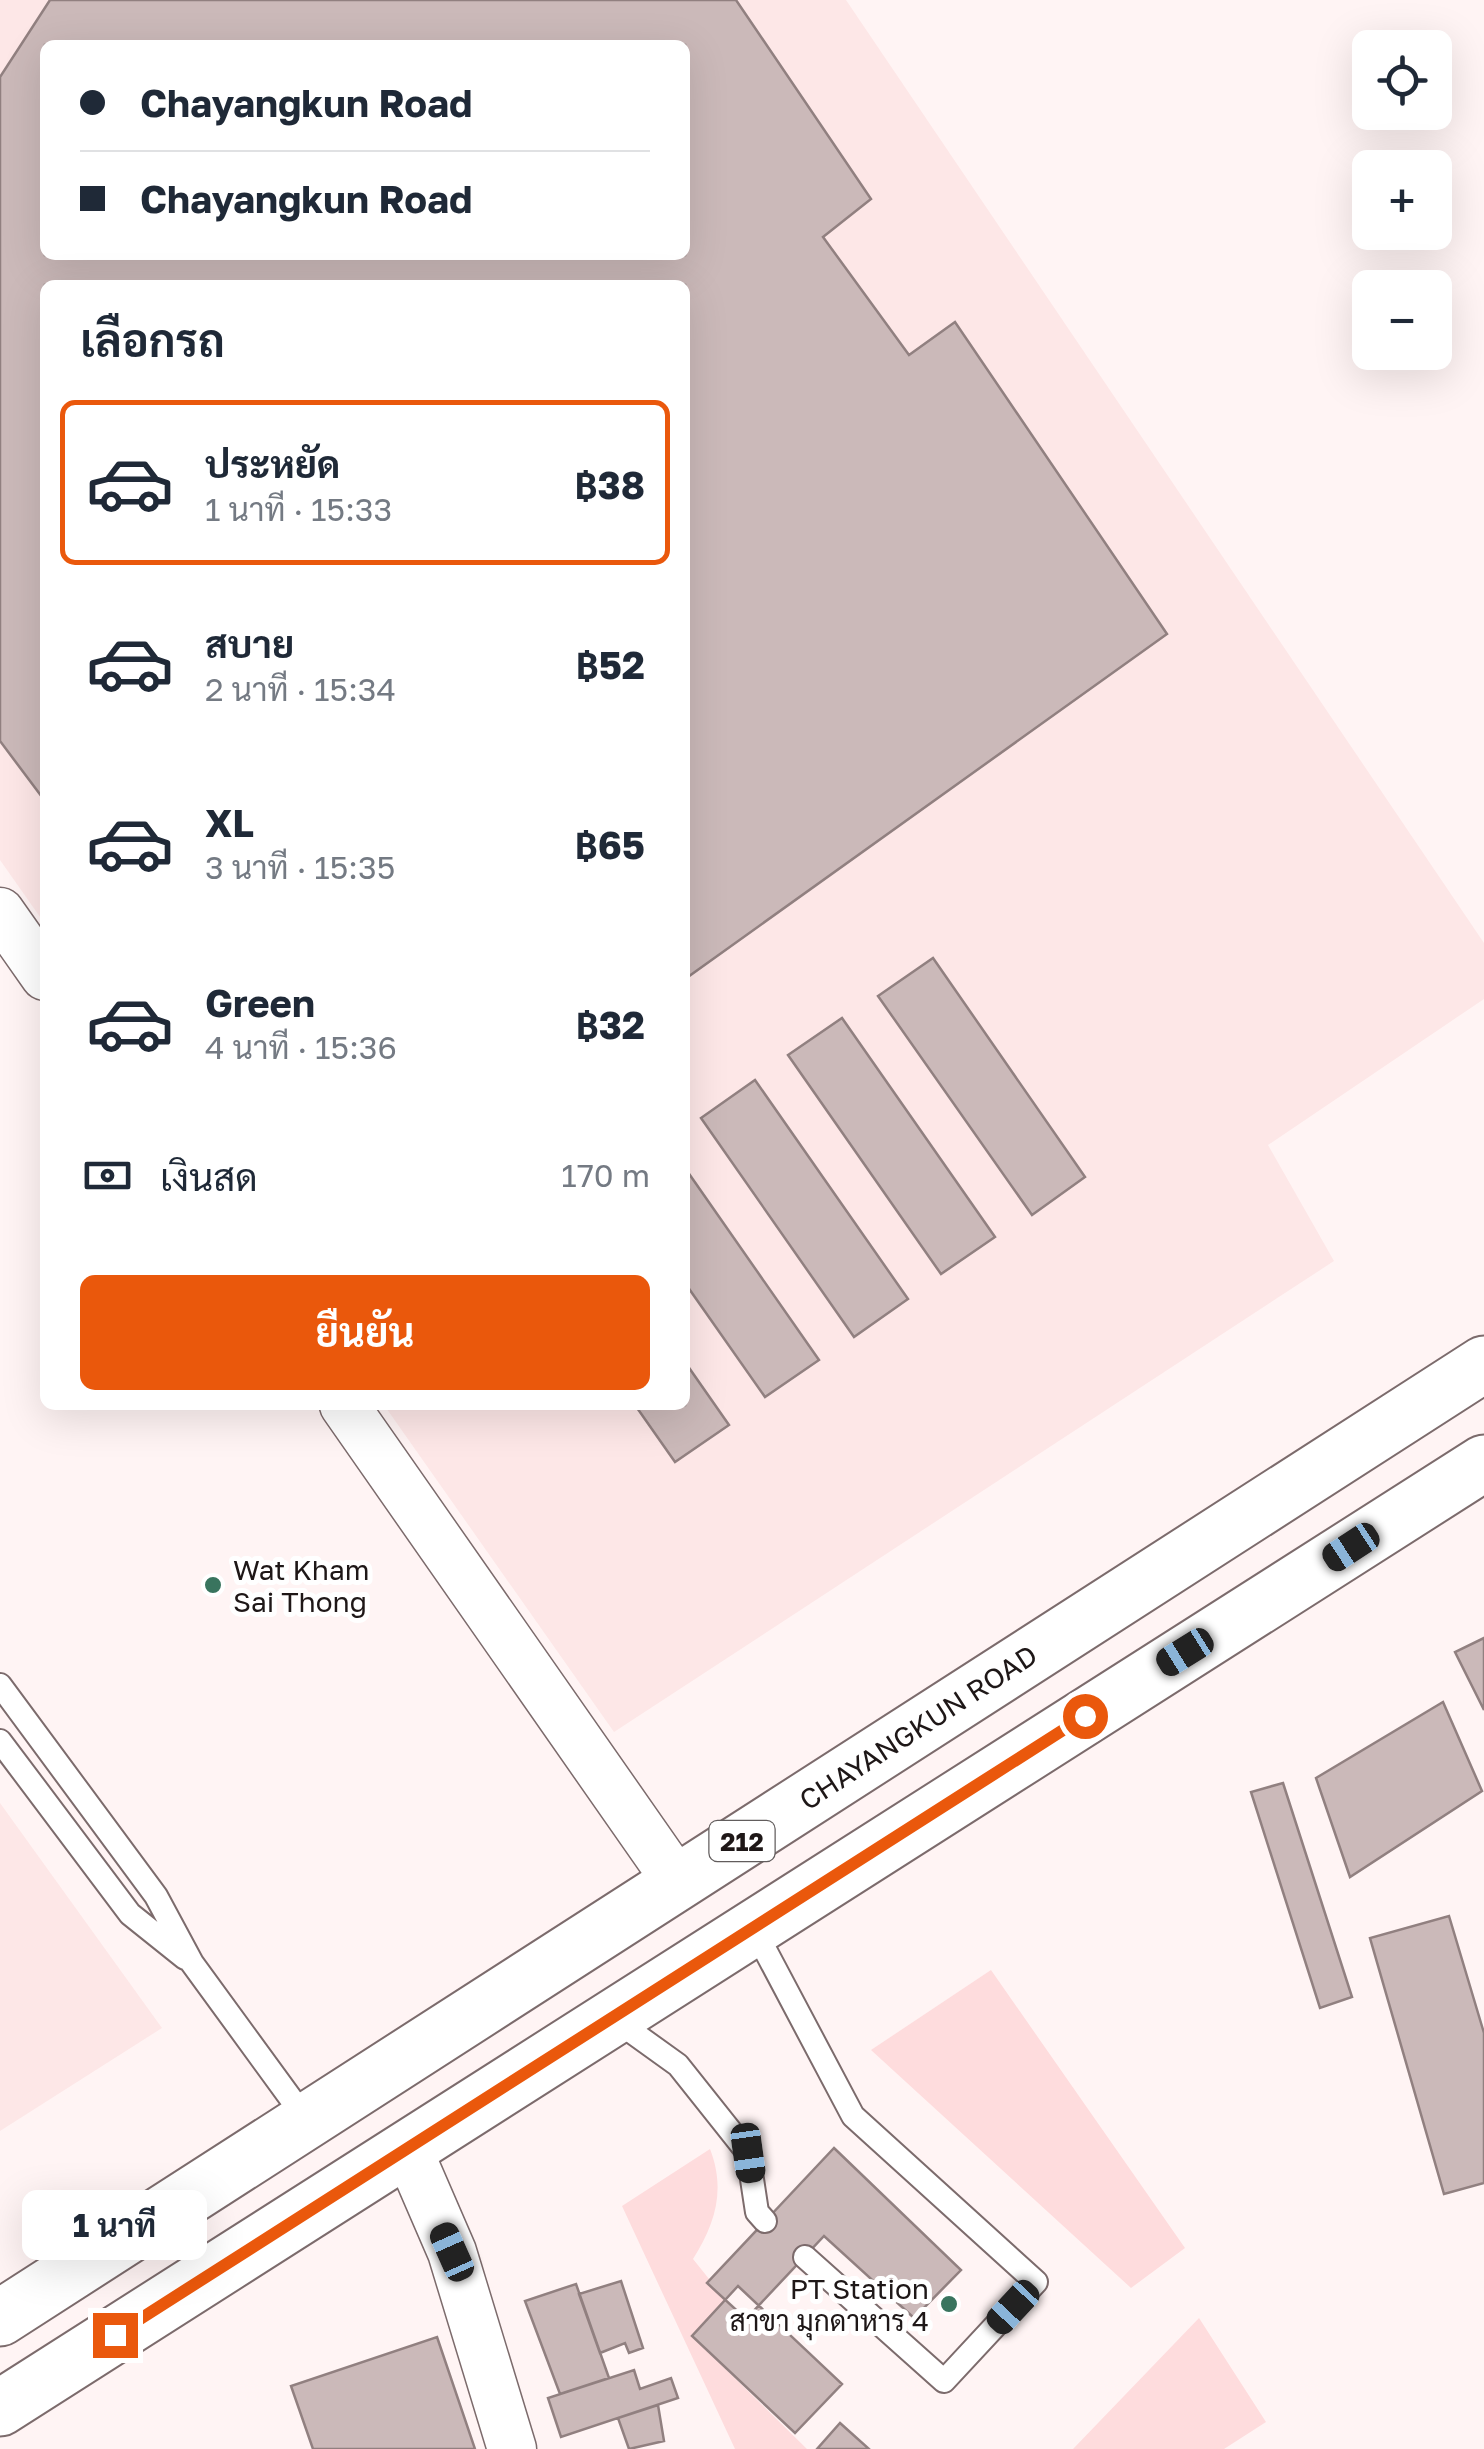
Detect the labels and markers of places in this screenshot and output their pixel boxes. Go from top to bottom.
place label: Wat Kham Sai Thong [233,1553,370,1618]
marker: Wat Kham Sai Thong [202,1574,224,1596]
place label: PT Station สาขา มุกดาหาร 4 [729,2272,929,2341]
marker: PT Station สาขา มุกดาหาร 4 [938,2293,960,2315]

